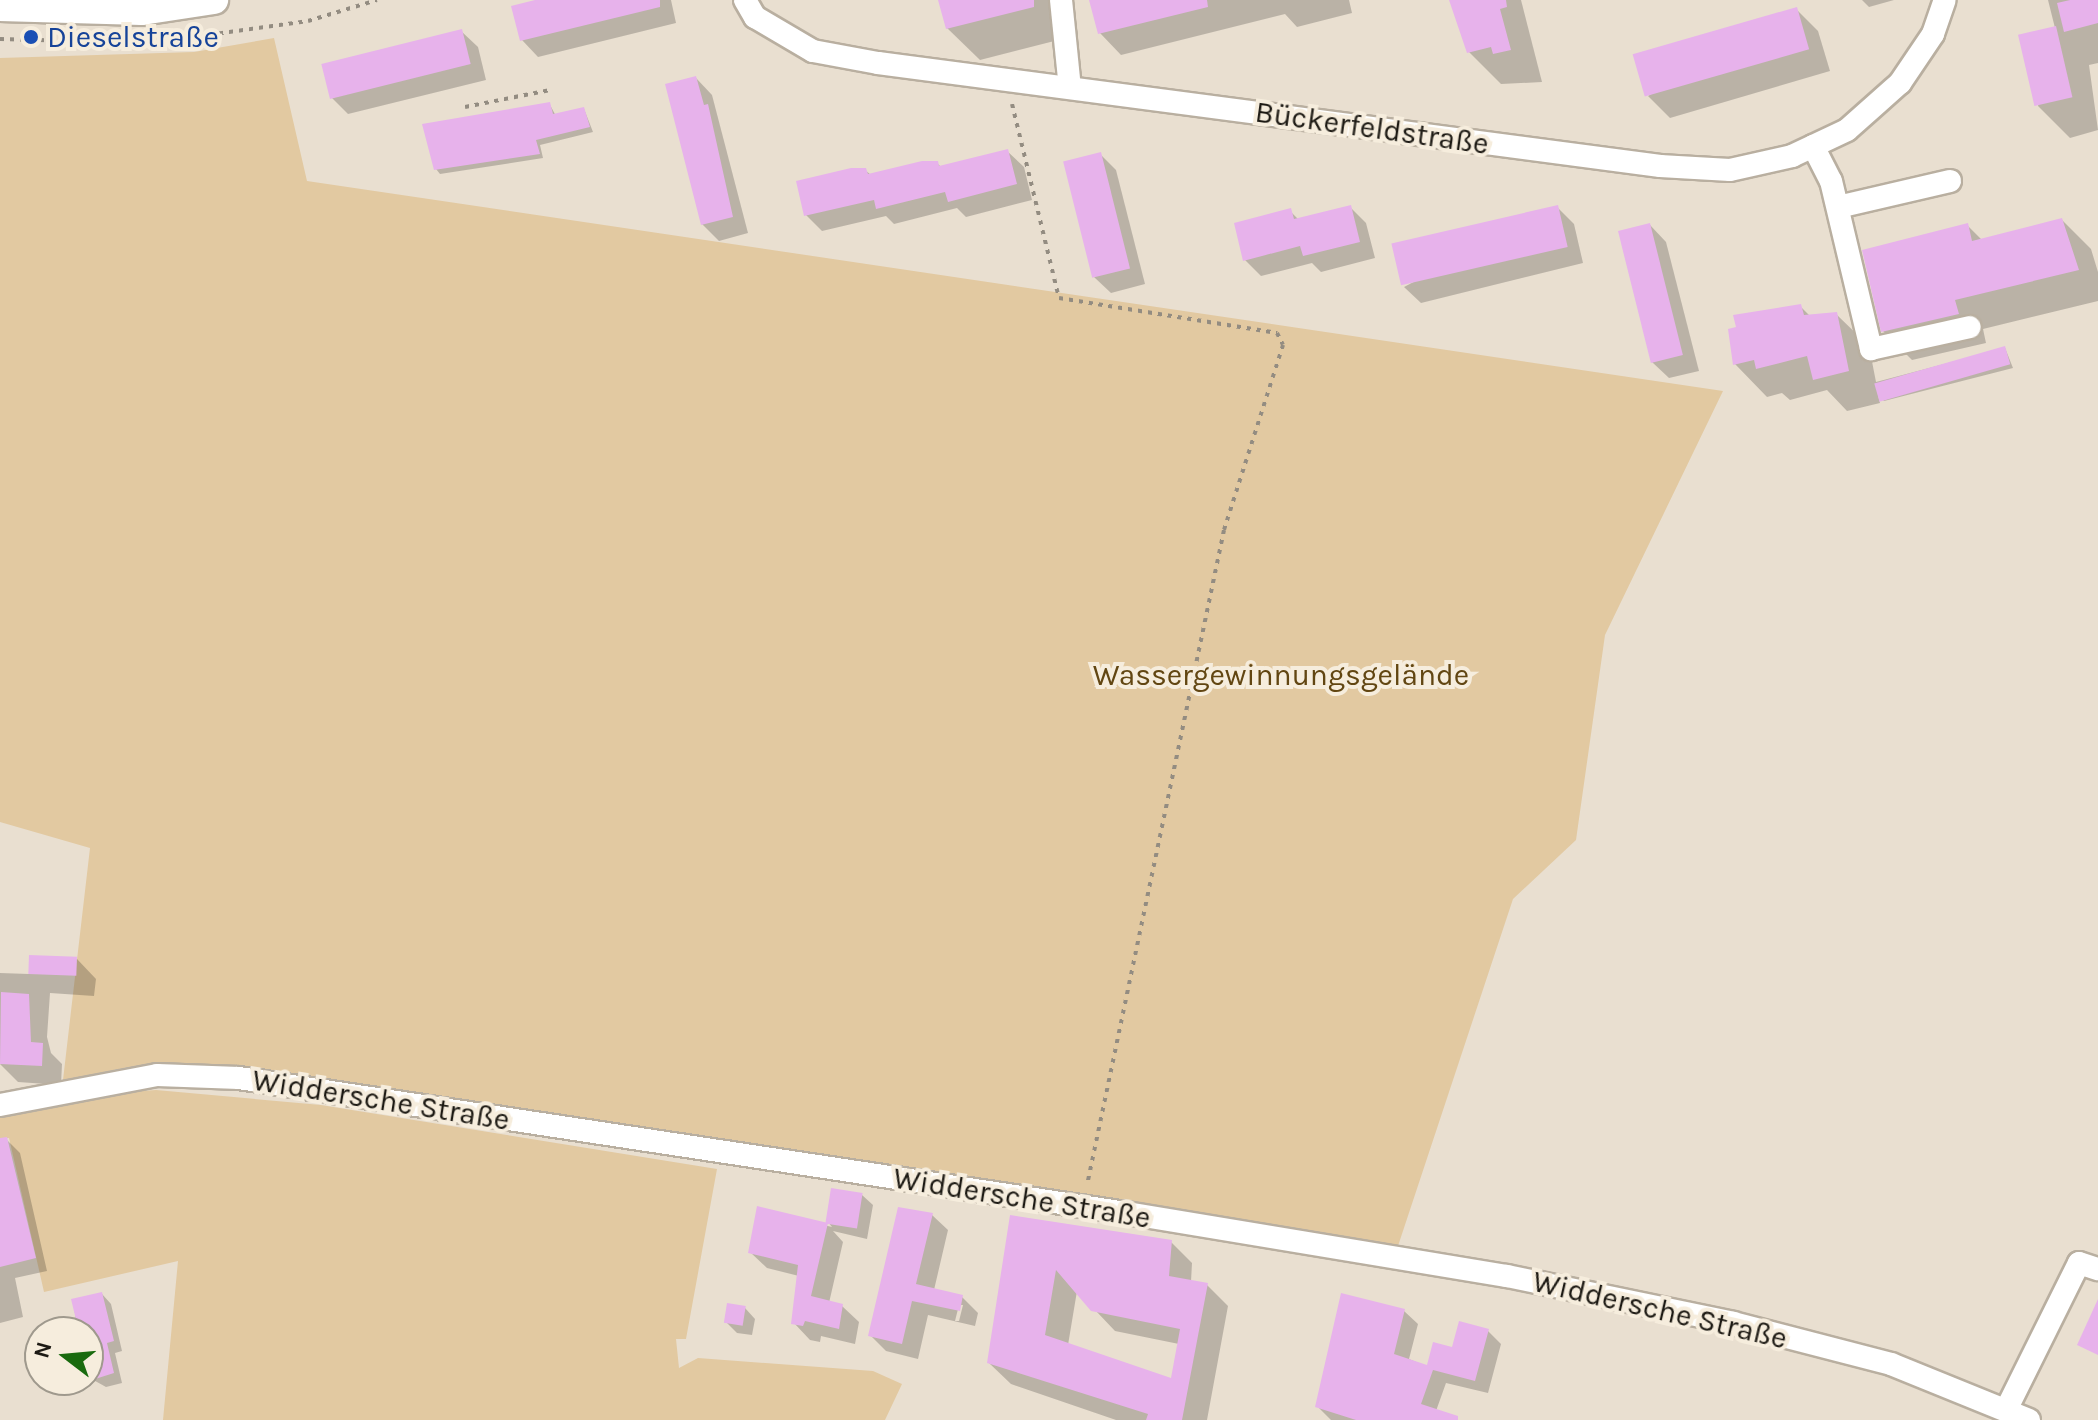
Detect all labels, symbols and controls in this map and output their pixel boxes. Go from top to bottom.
place label: Dieselstraße [47,19,219,55]
marker: Dieselstraße [22,28,40,46]
street label: Bückerfeldstraße [1253,94,1491,162]
park label: Wassergewinnungsgelände [1093,657,1469,693]
street label: Widdersche Straße [250,1062,512,1138]
street label: Widdersche Straße [891,1160,1153,1236]
street label: Widdersche Straße [1529,1263,1791,1357]
north arrow [24,1316,104,1396]
text: N [28,1339,58,1361]

